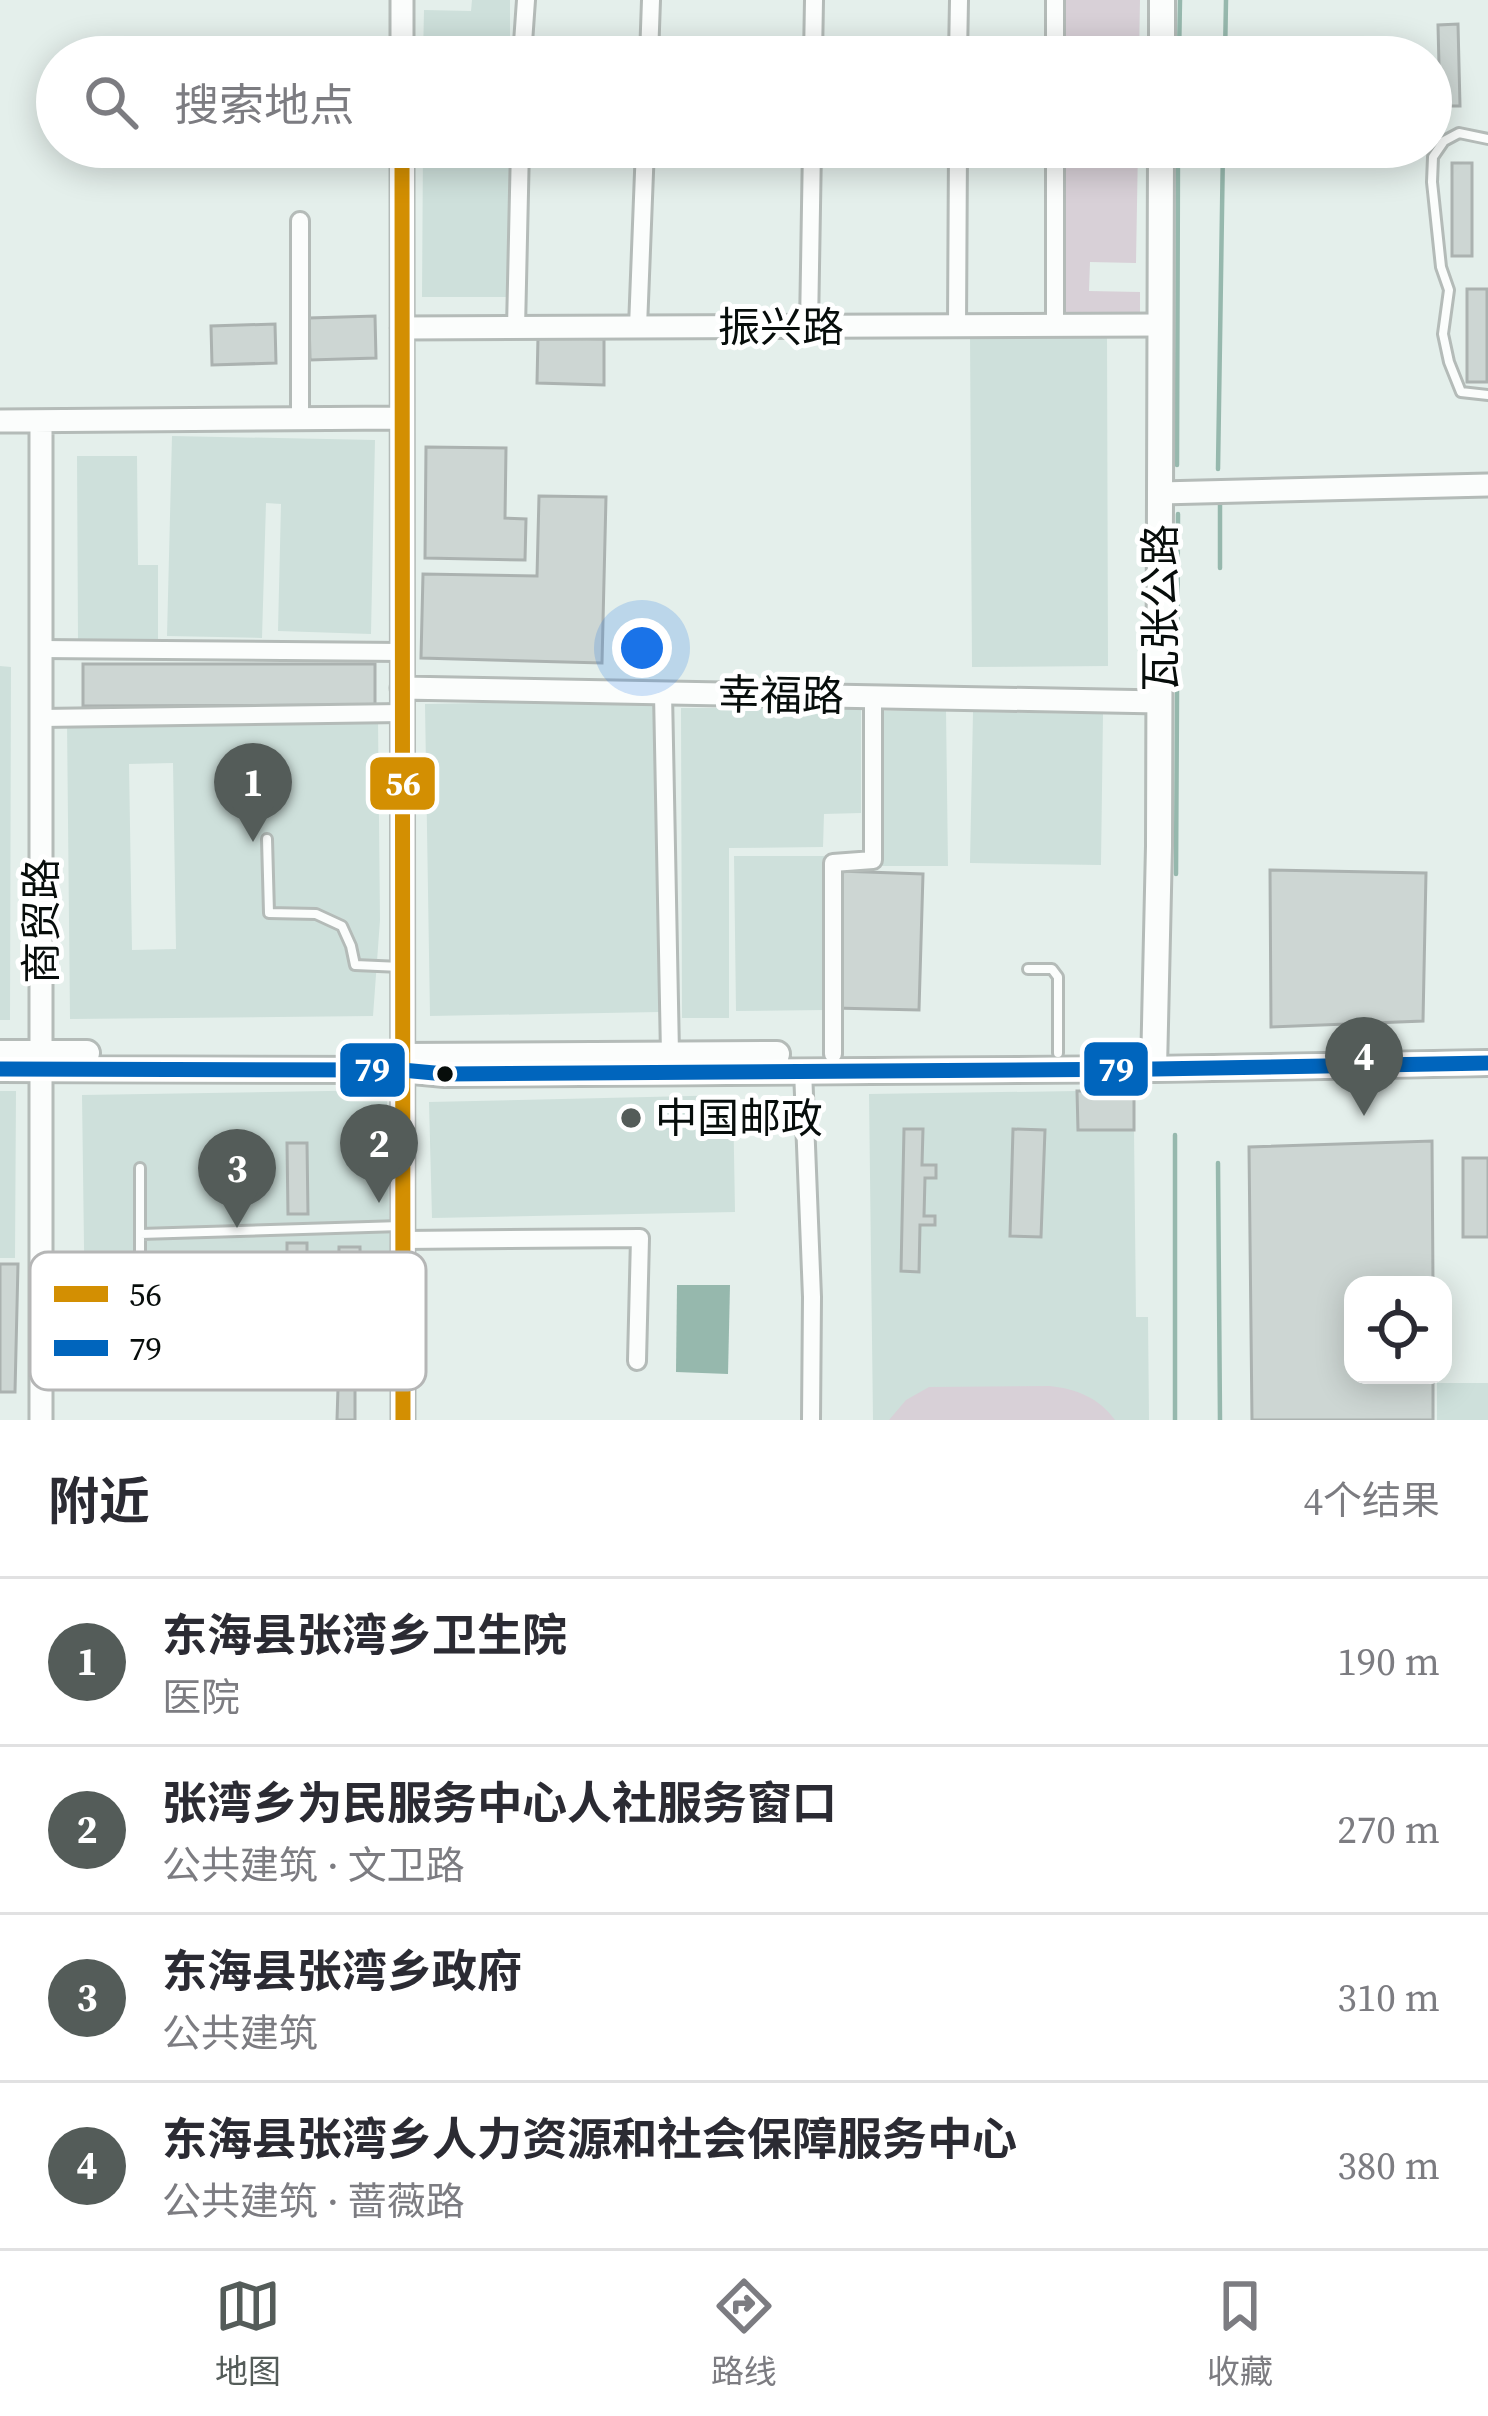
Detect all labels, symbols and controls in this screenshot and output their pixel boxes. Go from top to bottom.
search box [36,36,1452,168]
icon: search [78,69,144,135]
text: 搜索地点 [174,74,354,136]
street label: 振兴路 [718,298,844,356]
street label: 瓦张公路 [1131,524,1189,692]
your location [612,618,672,678]
street label: 幸福路 [717,665,845,725]
pin: 1 [214,743,292,842]
line badge: 56 [368,755,437,812]
text: 56 [385,761,421,806]
street label: 商贸路 [12,858,70,984]
pin: 4 [1325,1017,1403,1116]
line badge: 79 [1082,1040,1150,1098]
line badge: 79 [338,1041,407,1099]
text: 79 [354,1047,390,1092]
text: 79 [1098,1047,1134,1092]
unlabelled marker [434,1063,456,1085]
place label: 中国邮政 [655,1089,823,1147]
pin: 2 [340,1104,418,1203]
marker: 中国邮政 [618,1105,644,1131]
pin: 3 [198,1129,276,1228]
legend [30,1252,426,1390]
text: 56 [129,1272,162,1317]
map controls [1344,1276,1452,1384]
button: locate [1344,1276,1452,1384]
text: 79 [129,1326,162,1371]
text: 附近 [48,1466,150,1536]
text: 4个结果 [1303,1474,1440,1527]
text: 东海县张湾乡卫生院 [162,1604,567,1666]
text: 1 [76,1635,98,1688]
text: 190 m [1337,1635,1440,1688]
text: 医院 [162,1671,240,1724]
text: 张湾乡为民服务中心人社服务窗口 [162,1772,837,1834]
text: 2 [76,1803,98,1856]
text: 270 m [1337,1803,1440,1856]
text: 公共建筑 · 文卫路 [162,1839,465,1892]
text: 东海县张湾乡政府 [162,1940,522,2002]
text: 3 [76,1971,98,2024]
text: 310 m [1337,1971,1440,2024]
text: 公共建筑 [162,2007,318,2060]
text: 东海县张湾乡人力资源和社会保障服务中心 [162,2108,1017,2170]
text: 4 [76,2139,98,2192]
text: 380 m [1337,2139,1440,2192]
text: 公共建筑 · 蔷薇路 [162,2175,465,2228]
tab: 地图 [215,2273,281,2394]
tab: 路线 [711,2273,777,2394]
tab: 收藏 [1207,2273,1273,2394]

